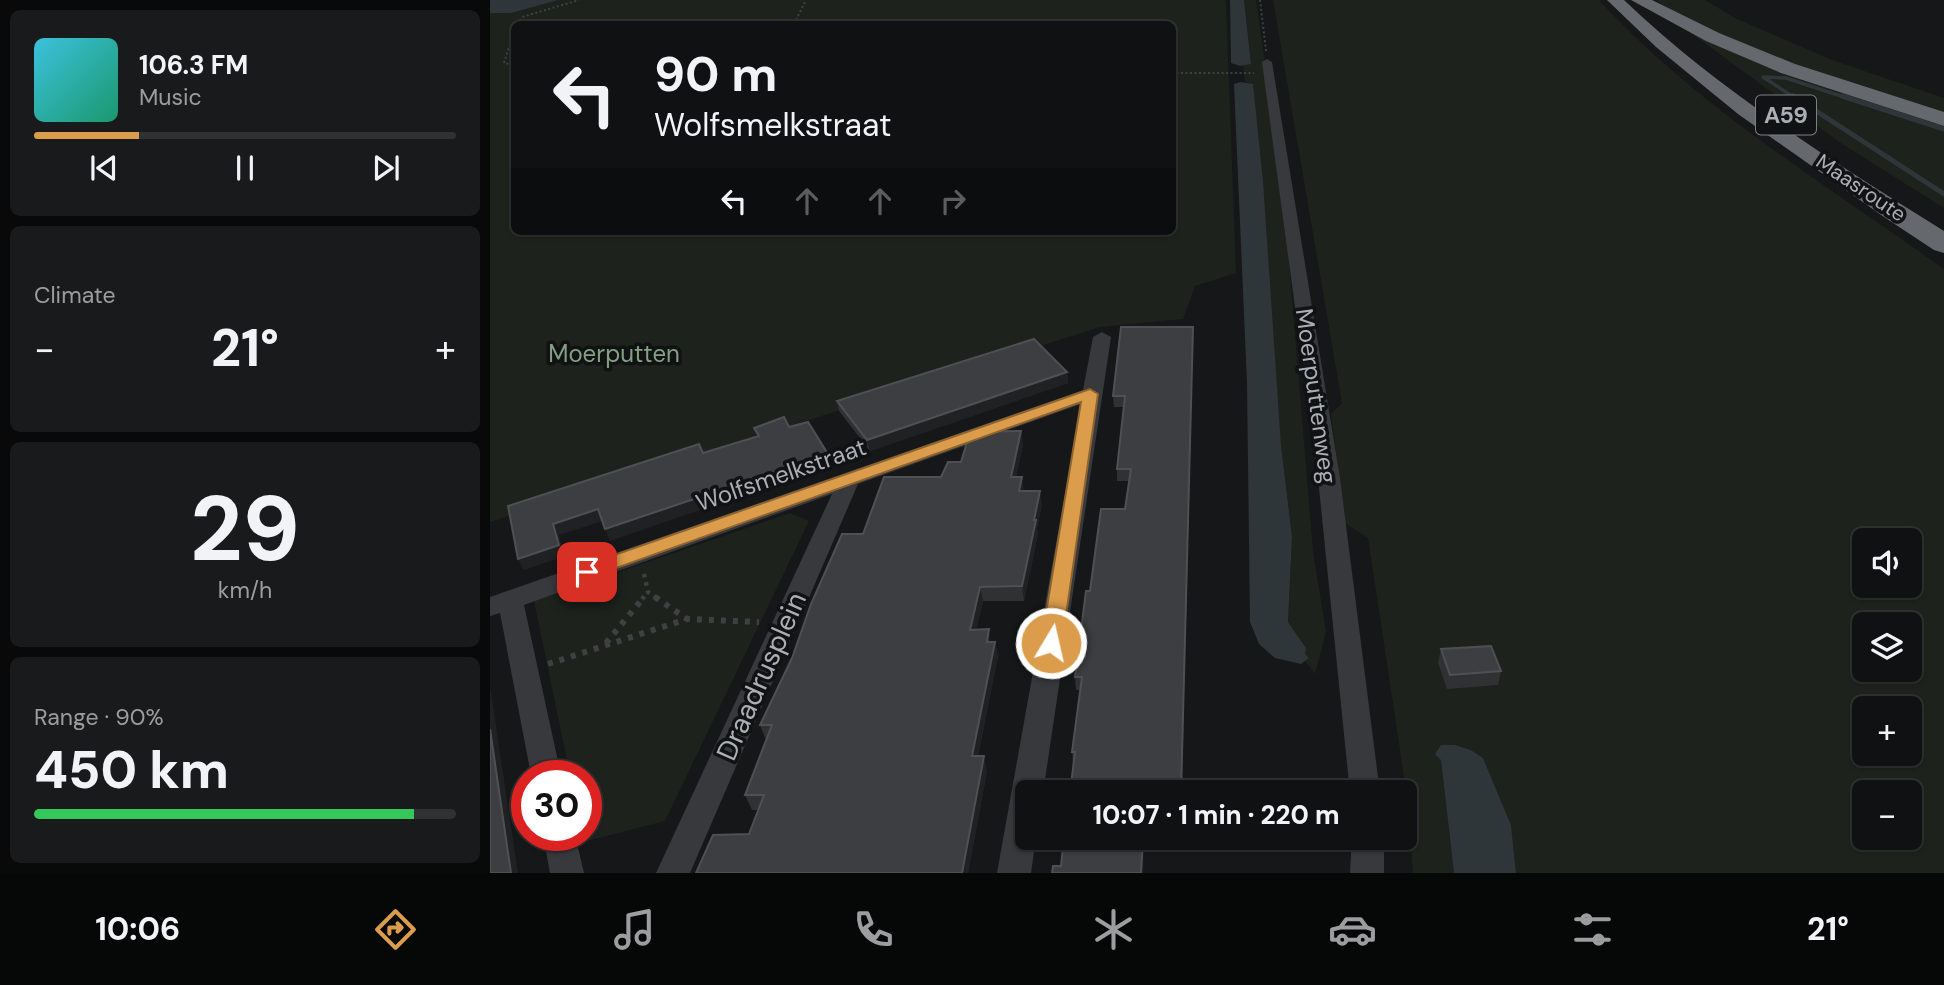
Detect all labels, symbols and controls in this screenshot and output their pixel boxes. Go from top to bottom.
text: 90 m [654,42,777,106]
text: 106.3 FM [139,48,248,82]
icon: left [539,49,630,140]
text: Music [139,82,202,112]
road number: A59 [1756,96,1816,134]
text: Wolfsmelkstraat [654,104,891,146]
street label: Maasroute [1811,148,1911,228]
icon: previous [85,149,123,187]
icon: pause [226,149,264,187]
icon: next [367,149,405,187]
icon: left [715,182,753,220]
icon: ahead [788,182,826,220]
icon: ahead [861,182,899,220]
icon: right [934,182,972,220]
text: Climate [34,280,116,310]
street label: Moerputtenweg [1289,306,1344,485]
text: 21° [211,314,279,382]
text: − [34,324,55,374]
text: + [435,324,456,374]
park label: Moerputten [548,338,680,369]
street label: Wolfsmelkstraat [692,431,870,518]
text: 29 [190,470,300,588]
map controls [1852,528,1922,850]
button: sound [1852,528,1922,598]
pin [557,542,617,602]
icon: arrive [568,553,606,591]
text: km/h [218,575,272,605]
street label: Draadrusplein [708,586,815,766]
position arrow [1014,606,1088,680]
button: layers [1852,612,1922,682]
button: + [1852,696,1922,766]
text: Range · 90% [34,702,164,732]
text: 450 km [34,736,229,804]
speed limit sign: 30 [511,760,602,851]
button: − [1852,780,1922,850]
text: 10:07 · 1 min · 220 m [1093,798,1339,832]
icon: directions [371,905,420,954]
icon: music [610,905,659,954]
icon: phone [849,905,898,954]
icon: climate [1089,905,1138,954]
icon: car [1328,905,1377,954]
icon: filters [1568,905,1617,954]
text: 10:06 [95,908,180,950]
text: 21° [1807,908,1849,950]

